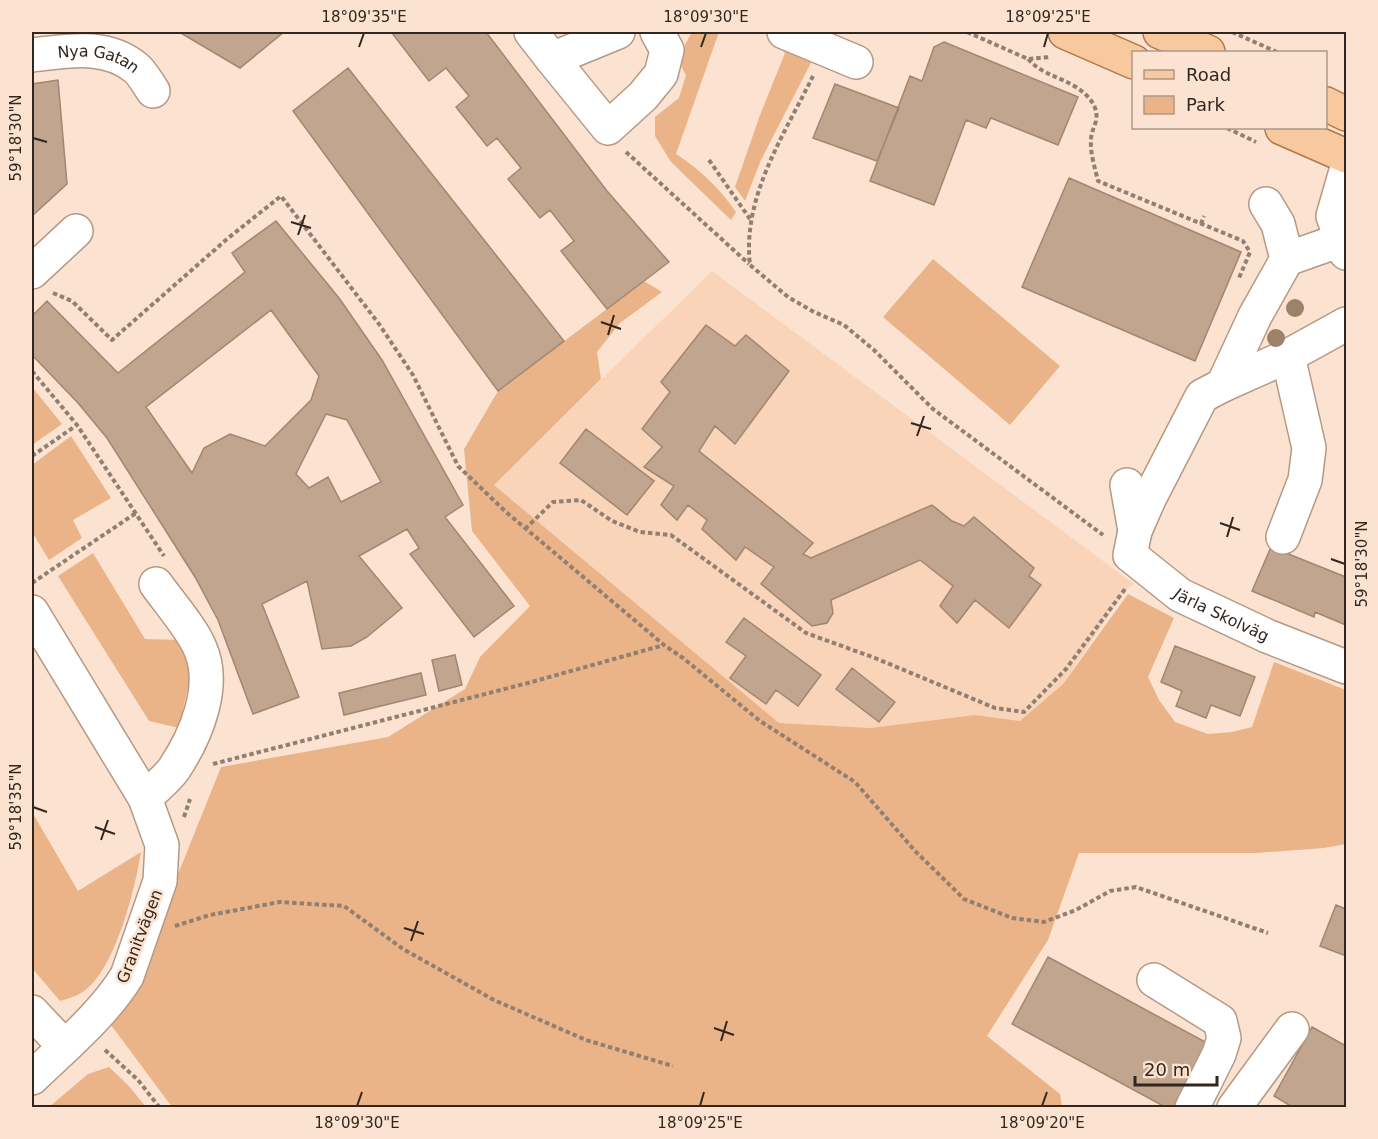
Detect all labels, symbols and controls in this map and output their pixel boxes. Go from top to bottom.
text: 18°09'35"E [321,8,407,26]
text: 18°09'30"E [663,8,749,26]
text: 18°09'25"E [1005,8,1091,26]
street label: Nya Gatan [57,41,143,77]
legend [1132,51,1327,129]
text: Road [1186,64,1231,85]
text: 59°18'30"N [7,94,25,182]
text: Park [1186,94,1225,115]
text: 59°18'30"N [1353,520,1371,608]
street label: Järla Skolväg [1169,584,1272,646]
text: 59°18'35"N [7,763,25,851]
street label: Granitvägen [113,887,166,986]
scale bar [1135,1049,1218,1087]
text: 20 m [1144,1059,1190,1080]
text: 18°09'30"E [314,1114,400,1132]
text: 18°09'25"E [657,1114,743,1132]
text: 18°09'20"E [999,1114,1085,1132]

